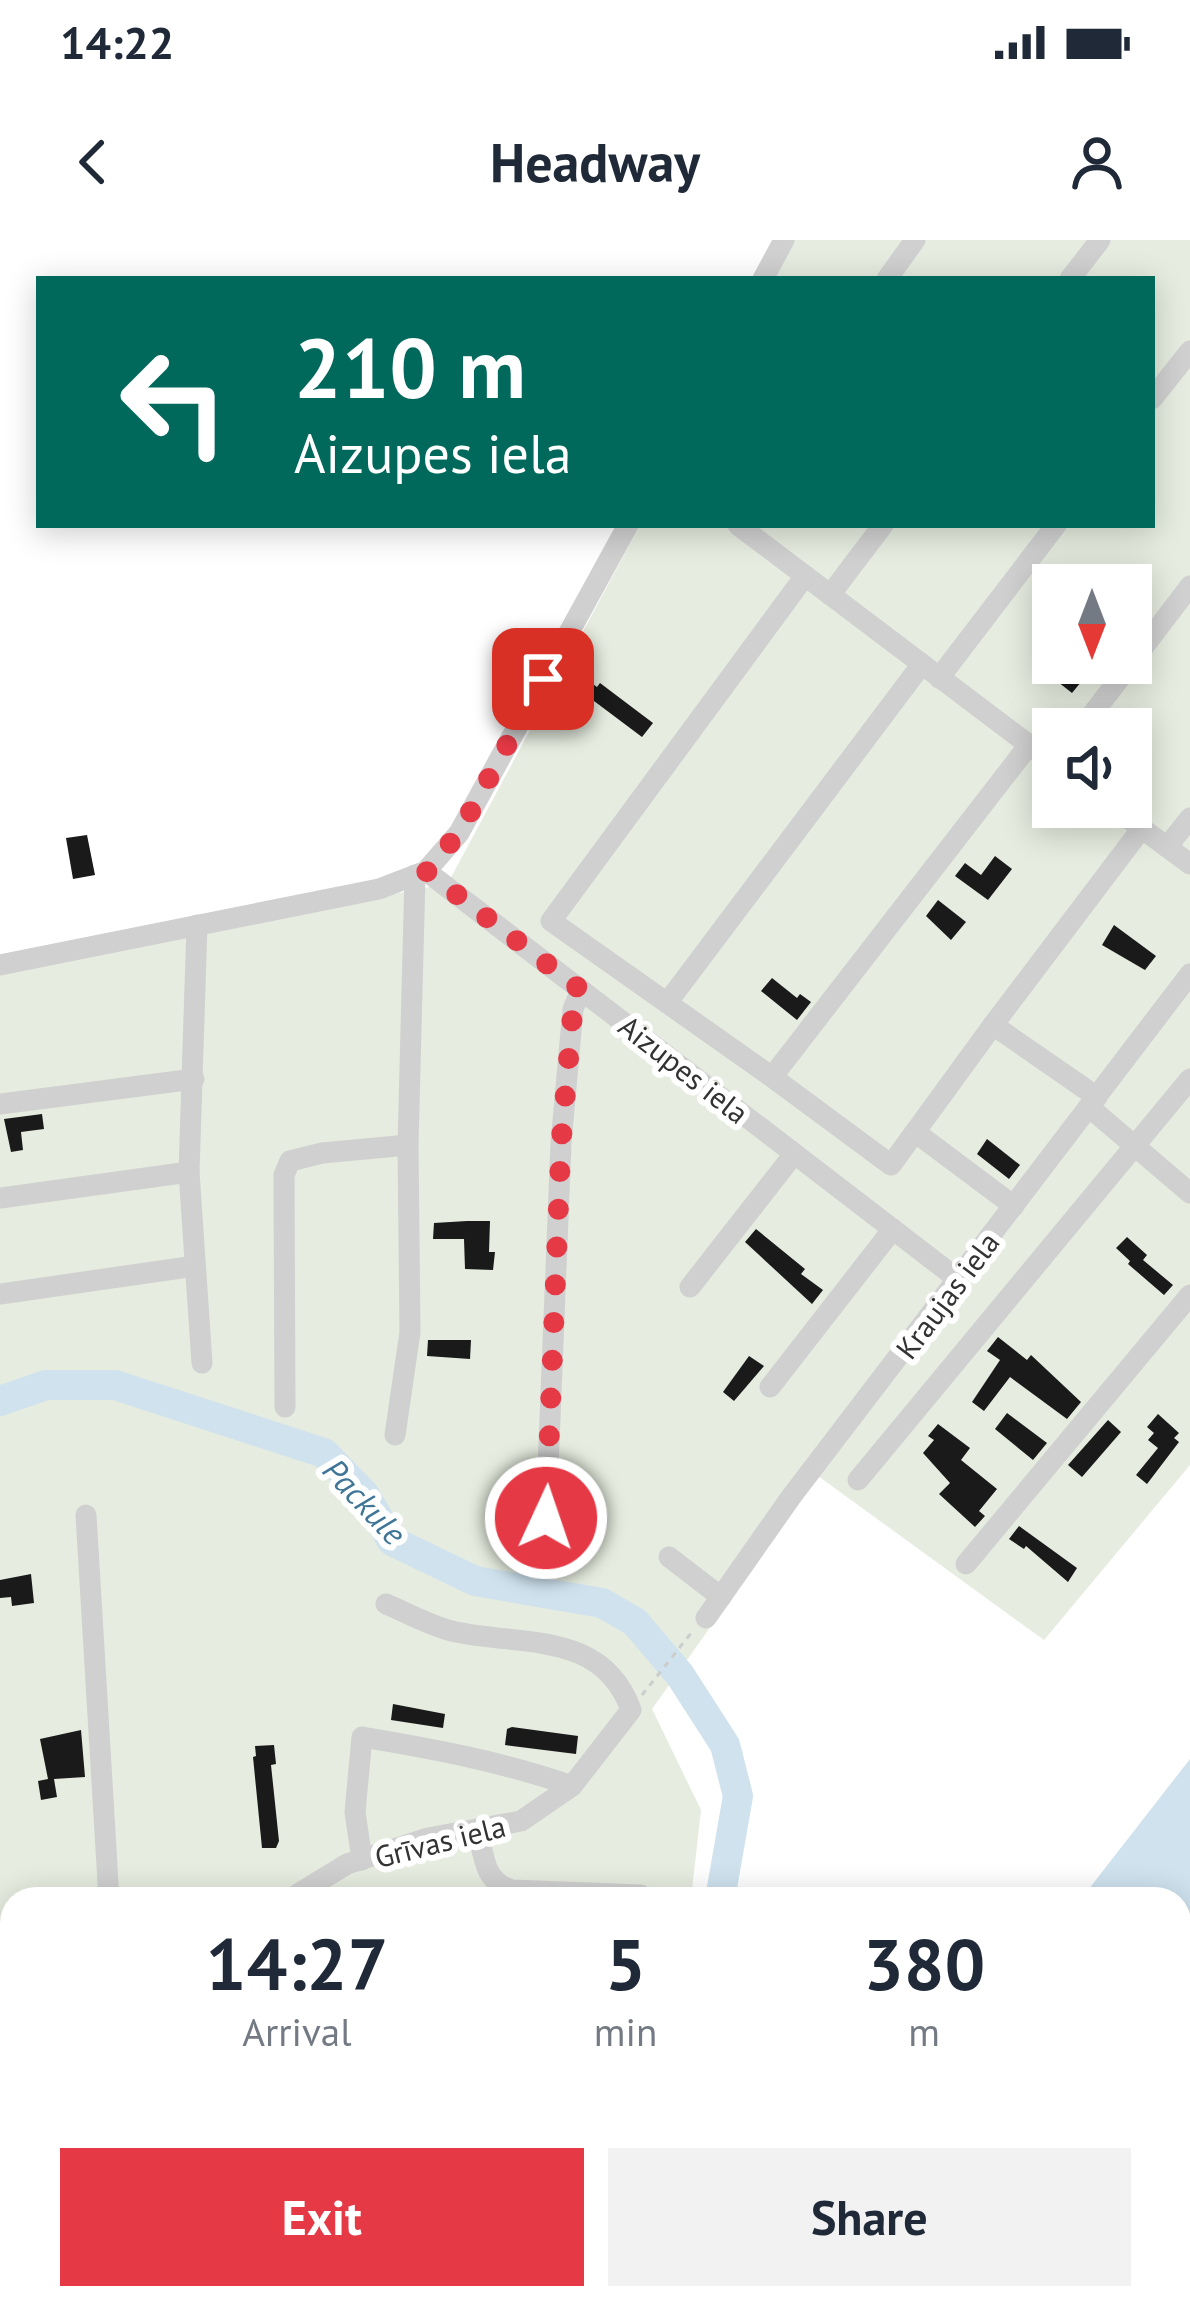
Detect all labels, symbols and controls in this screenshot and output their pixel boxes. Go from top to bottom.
text: 14:22 [60,13,174,71]
text: Headway [490,127,700,197]
icon: back [60,129,126,195]
icon: person [1064,129,1130,195]
text: 210 m [294,312,526,421]
icon: left [96,324,252,480]
text: Aizupes iela [294,418,572,488]
north arrow [1032,564,1152,684]
map controls [1032,564,1152,828]
pin [492,628,594,730]
icon: arrive [510,646,576,712]
button: sound [1032,708,1152,828]
street label: Aizupes iela [611,1006,757,1132]
street label: Kraujas iela [887,1224,1007,1366]
water label: Packule [314,1449,416,1554]
position arrow [483,1455,609,1581]
street label: Grīvas iela [371,1806,509,1876]
text: 14:27 [206,1917,388,2010]
text: 5 [605,1917,646,2010]
text: 380 [863,1917,985,2010]
text: Arrival [242,2006,352,2057]
text: min [594,2006,657,2057]
text: m [908,2006,940,2057]
button: Exit [60,2148,584,2286]
button: Share [608,2148,1131,2286]

